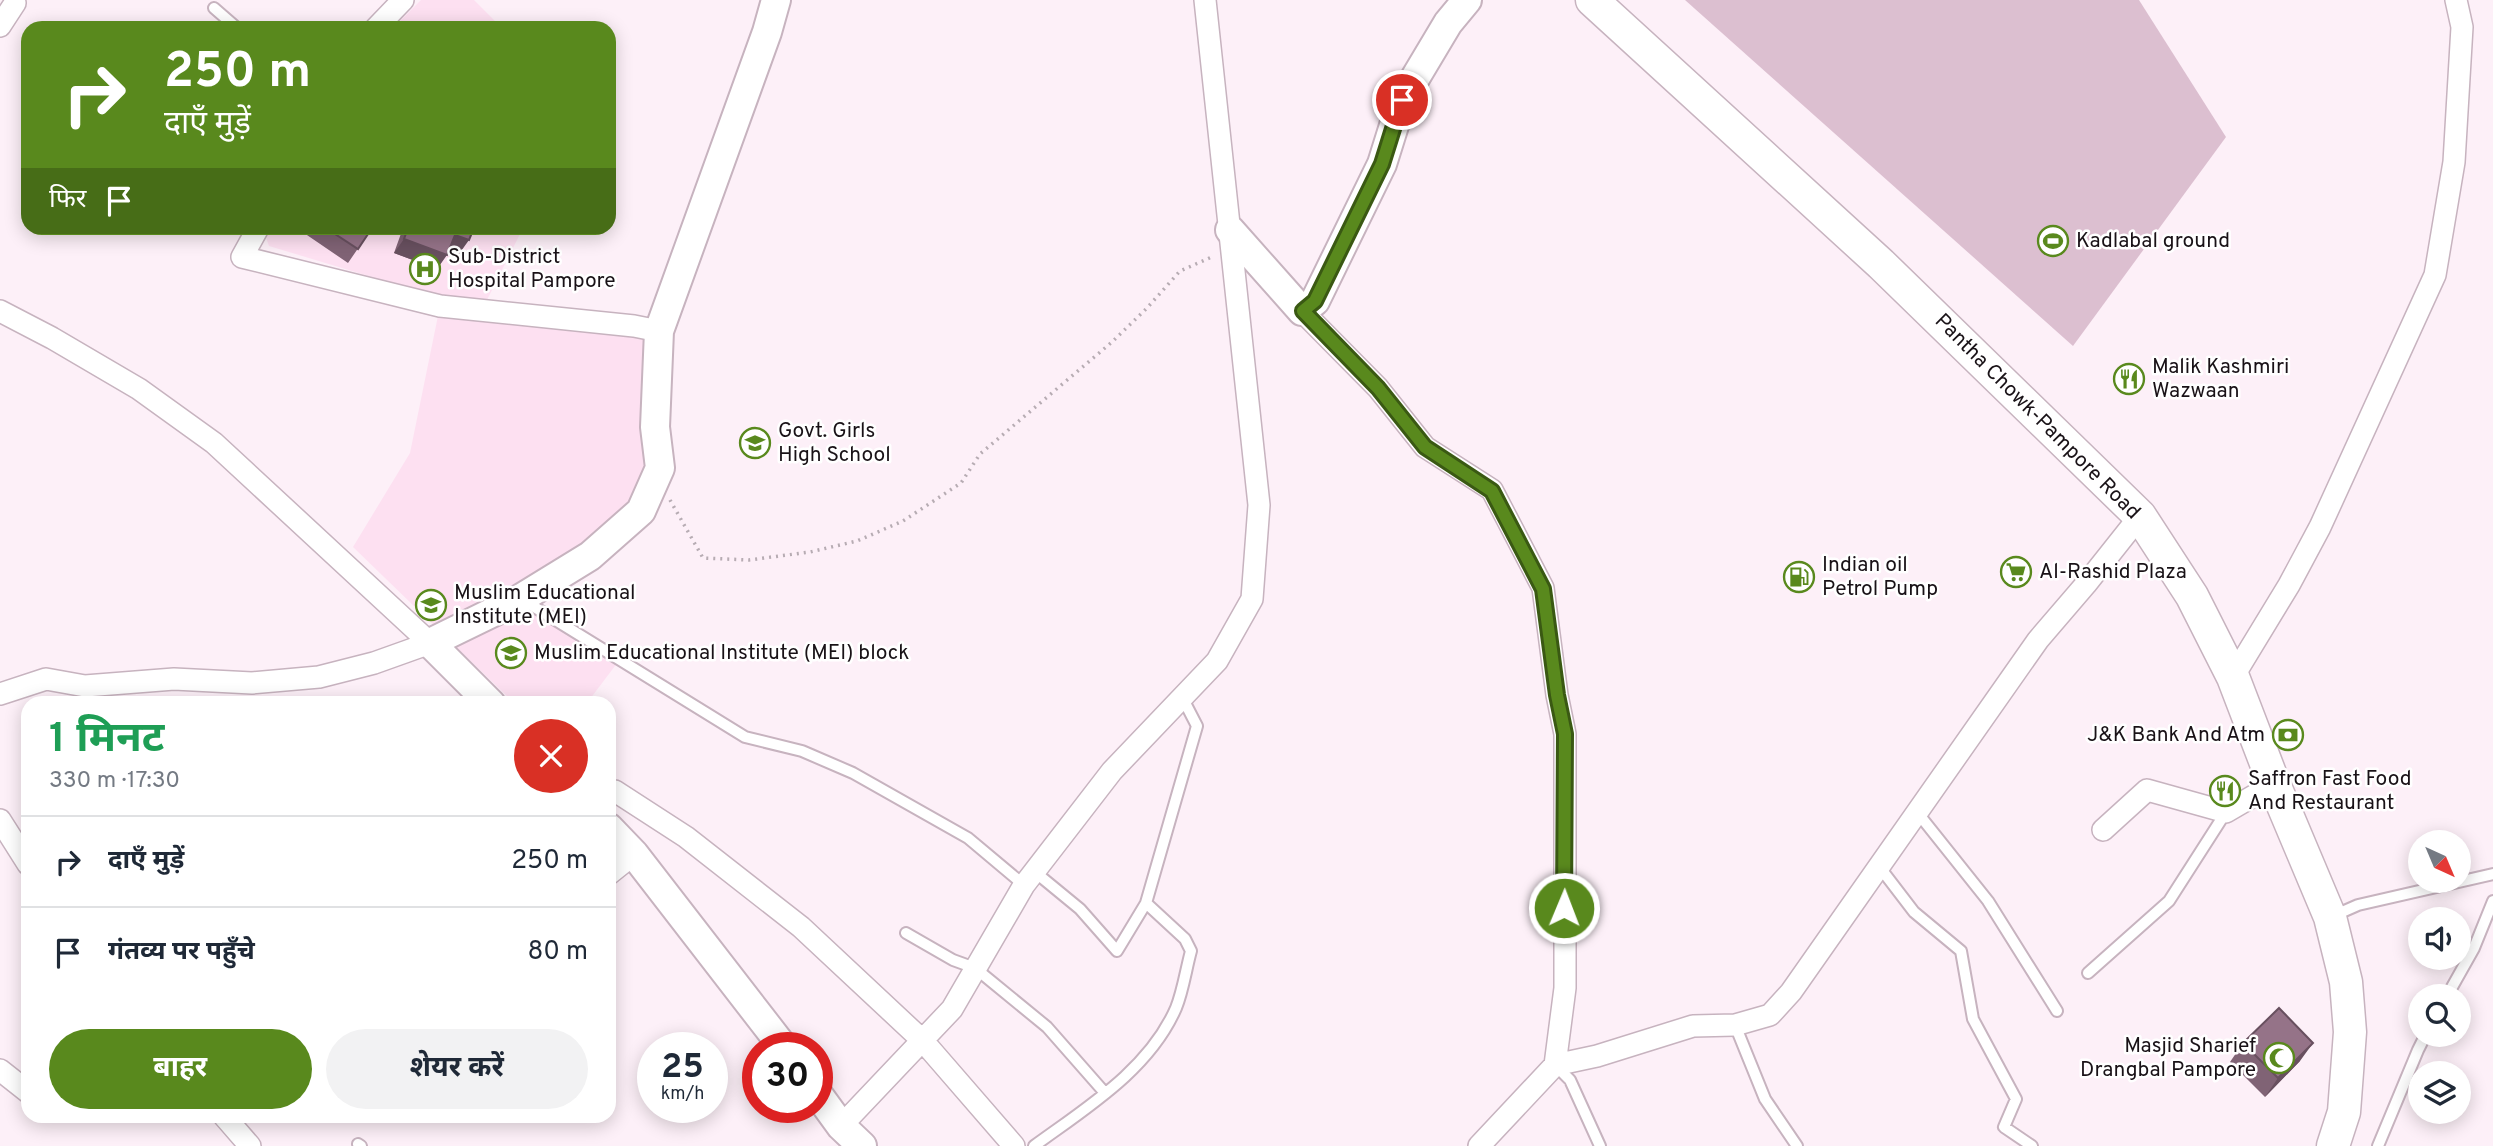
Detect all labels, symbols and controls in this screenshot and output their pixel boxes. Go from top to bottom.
text: 250 m [164,43,311,105]
icon: right [49,49,140,140]
pin [1372,70,1432,130]
icon: arrive [1383,81,1421,119]
text: दाएँ मुड़ें [164,105,251,145]
icon: arrive [100,182,138,220]
text: फिर [49,184,86,217]
sports icon: Kadlabal ground [2036,224,2070,258]
place label: Kadlabal ground [2076,228,2230,255]
place label: Sub-District Hospital Pampore [448,244,615,295]
hospital icon: Sub-District Hospital Pampore [408,252,442,286]
street label: Pantha Chowk-Pampore Road [1928,308,2146,526]
place label: Malik Kashmiri Wazwaan [2152,354,2289,405]
restaurant icon: Malik Kashmiri Wazwaan [2112,362,2146,396]
place label: Govt. Girls High School [778,418,891,469]
school or university icon: Govt. Girls High School [738,426,772,460]
place label: Indian oil Petrol Pump [1822,552,1938,603]
supermarket icon: Al-Rashid Plaza [1999,555,2033,589]
place label: Al-Rashid Plaza [2039,559,2187,586]
fuel station icon: Indian oil Petrol Pump [1782,560,1816,594]
place label: Muslim Educational Institute (MEI) [454,580,635,631]
school or university icon: Muslim Educational Institute (MEI) [414,588,448,622]
school or university icon: Muslim Educational Institute (MEI) block [494,636,528,670]
place label: Muslim Educational Institute (MEI) block [534,640,909,667]
text: 1 मिनट [49,714,164,767]
bank icon: J&K Bank And Atm [2271,718,2305,752]
button: close [514,719,588,793]
place label: J&K Bank And Atm [2087,722,2265,749]
place label: Saffron Fast Food And Restaurant [2248,766,2412,817]
text: 330 m · 17:30 [49,767,180,796]
restaurant icon: Saffron Fast Food And Restaurant [2208,774,2242,808]
north arrow [2408,830,2471,892]
map controls [2408,830,2471,1124]
icon: right [49,843,87,881]
text: दाएँ मुड़ें [108,845,184,878]
text: 250 m [511,845,588,878]
position arrow [1527,871,1601,945]
button: sound [2408,907,2471,970]
icon: arrive [49,934,87,972]
text: गंतव्य पर पहुँचे [108,936,255,969]
text: 80 m [528,936,588,969]
button: search [2408,984,2471,1047]
button: बाहर [49,1029,312,1109]
button: शेयर करें [326,1029,588,1109]
speed limit sign: 30 [742,1032,833,1123]
place label: Masjid Sharief Drangbal Pampore [2080,1033,2256,1084]
mosque icon: Masjid Sharief Drangbal Pampore [2262,1041,2296,1075]
text: 25 [661,1046,704,1090]
button: layers [2408,1061,2471,1124]
text: km/h [661,1083,704,1106]

